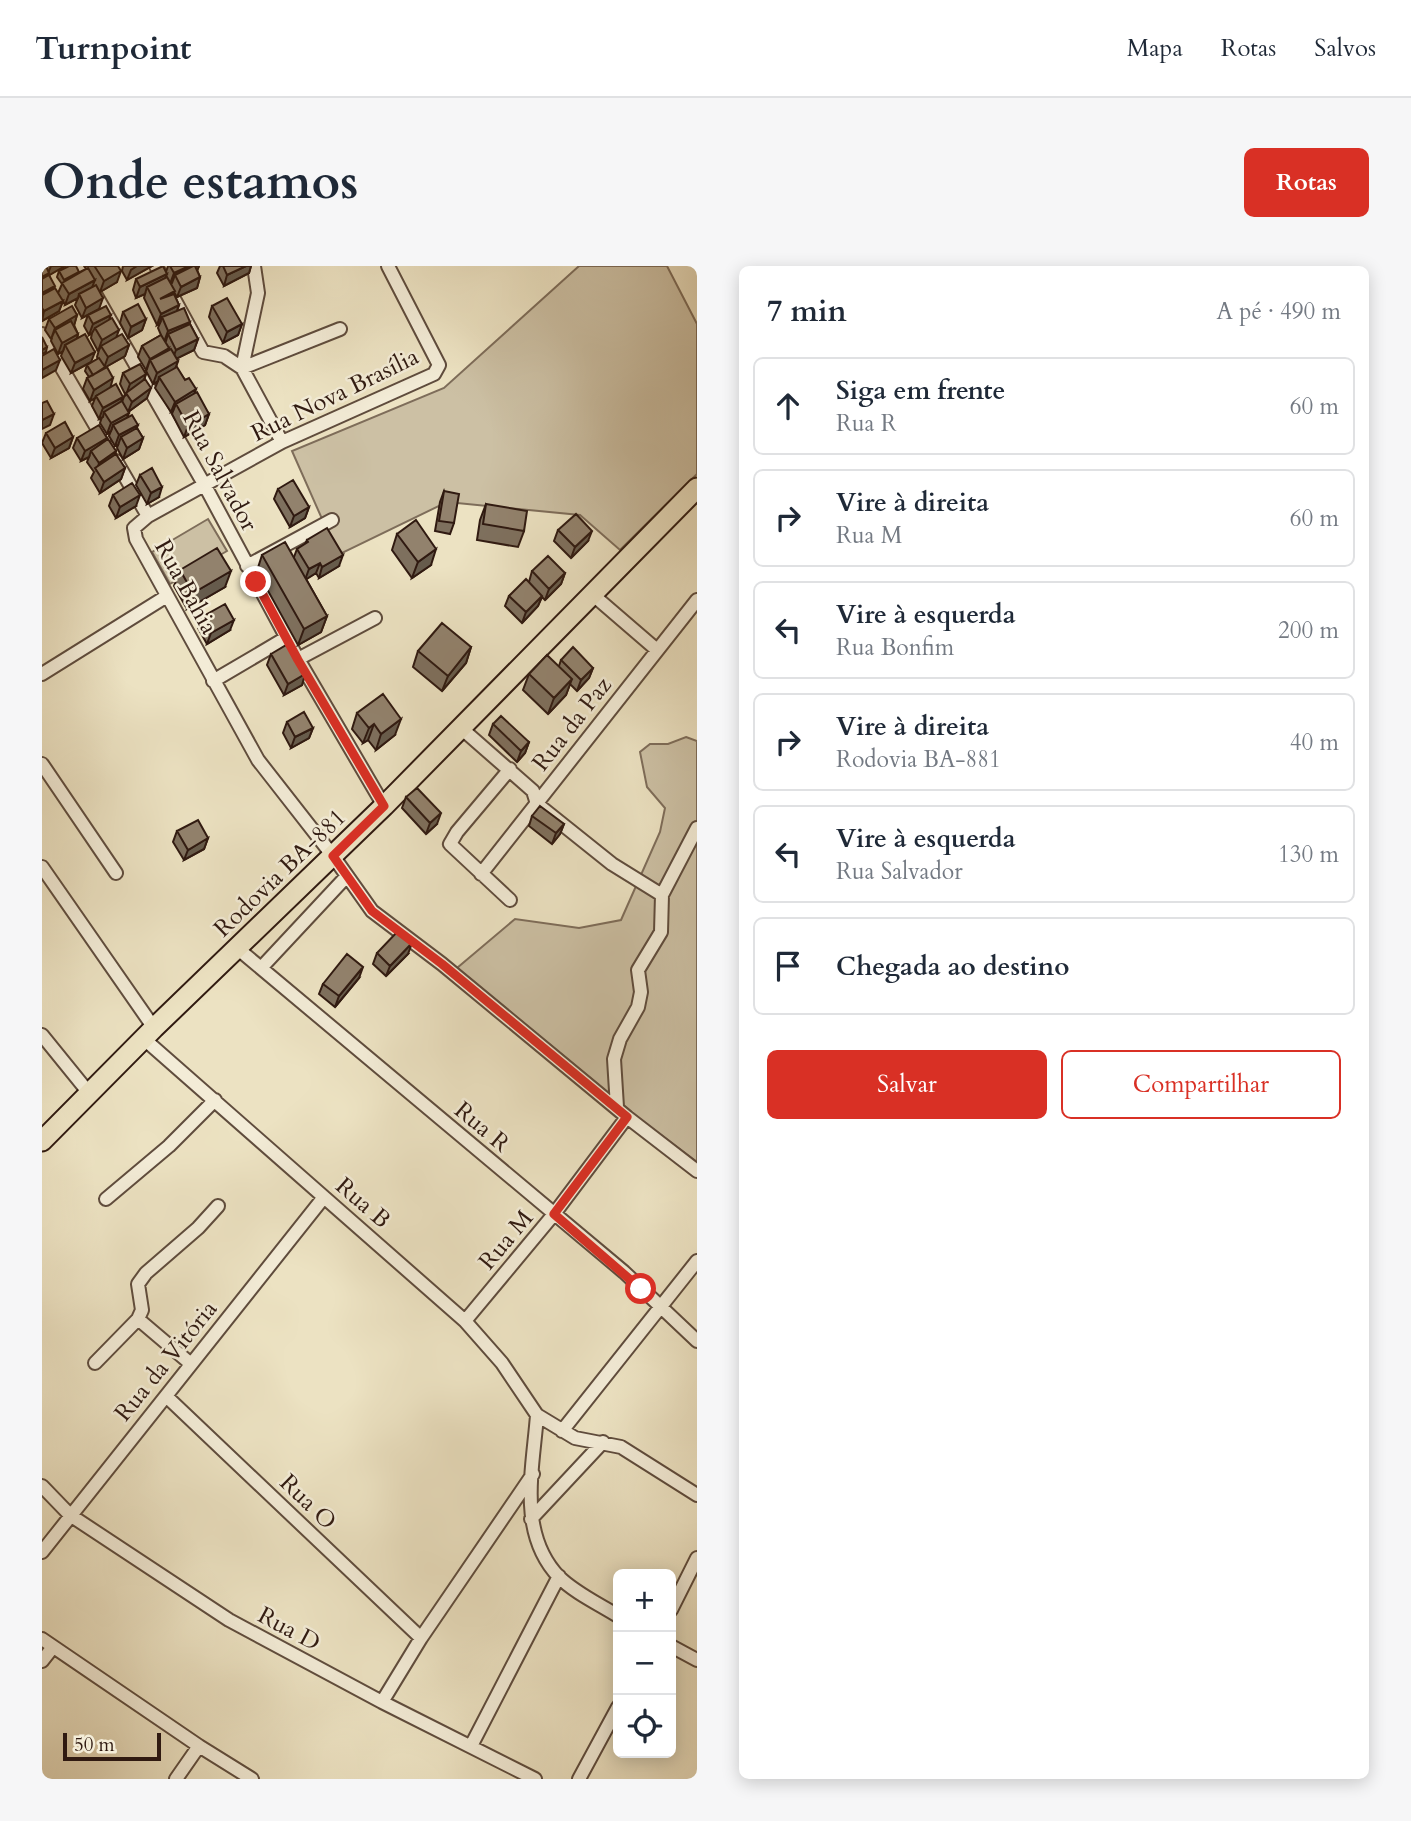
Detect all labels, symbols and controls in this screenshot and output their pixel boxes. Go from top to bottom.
text: Turnpoint [35,26,191,71]
text: Mapa [1127,32,1183,65]
text: Rotas [1221,32,1276,65]
text: Salvos [1314,32,1376,65]
button: Rotas [1244,148,1369,217]
text: Onde estamos [42,149,358,216]
text: 7 min [767,291,847,332]
text: A pé · 490 m [1217,296,1341,327]
street label: Rua Nova Brasília [246,340,425,450]
text: Siga em frente [836,373,1005,408]
icon: ahead [769,387,807,425]
text: 60 m [1290,391,1339,422]
street label: Rua Salvador [174,405,266,537]
text: Rua R [836,408,897,439]
text: Vire à direita [836,485,989,520]
icon: right [769,499,807,537]
text: 60 m [1290,503,1339,534]
text: Rua M [836,520,902,551]
street label: Rua Bahia [146,534,226,641]
route end [240,566,271,597]
text: Vire à esquerda [836,597,1016,632]
icon: left [769,611,807,649]
text: 200 m [1278,615,1339,646]
text: Rua Bonfim [836,632,954,663]
street label: Rua da Paz [525,670,619,778]
text: Vire à direita [836,709,989,744]
icon: right [769,723,807,761]
text: 40 m [1290,727,1339,758]
text: Rodovia BA-881 [836,744,1001,775]
street label: Rodovia BA-881 [207,801,353,945]
text: Vire à esquerda [836,821,1016,856]
icon: left [769,835,807,873]
text: 130 m [1278,839,1339,870]
text: Rua Salvador [836,856,963,887]
icon: arrive [769,947,807,985]
text: Chegada ao destino [836,949,1069,984]
button: Salvar [767,1050,1047,1119]
button: Compartilhar [1061,1050,1341,1119]
street label: Rua R [447,1094,517,1160]
street label: Rua B [328,1170,398,1236]
street label: Rua M [471,1203,541,1277]
route start [625,1273,656,1304]
street label: Rua da Vitória [107,1293,225,1429]
street label: Rua O [272,1467,344,1537]
map controls [613,1569,676,1758]
button: + [613,1569,676,1632]
street label: Rua D [252,1599,326,1659]
button: − [613,1632,676,1695]
button: locate [613,1695,676,1758]
scale bar [63,1730,161,1762]
text: 50 m [74,1732,115,1758]

